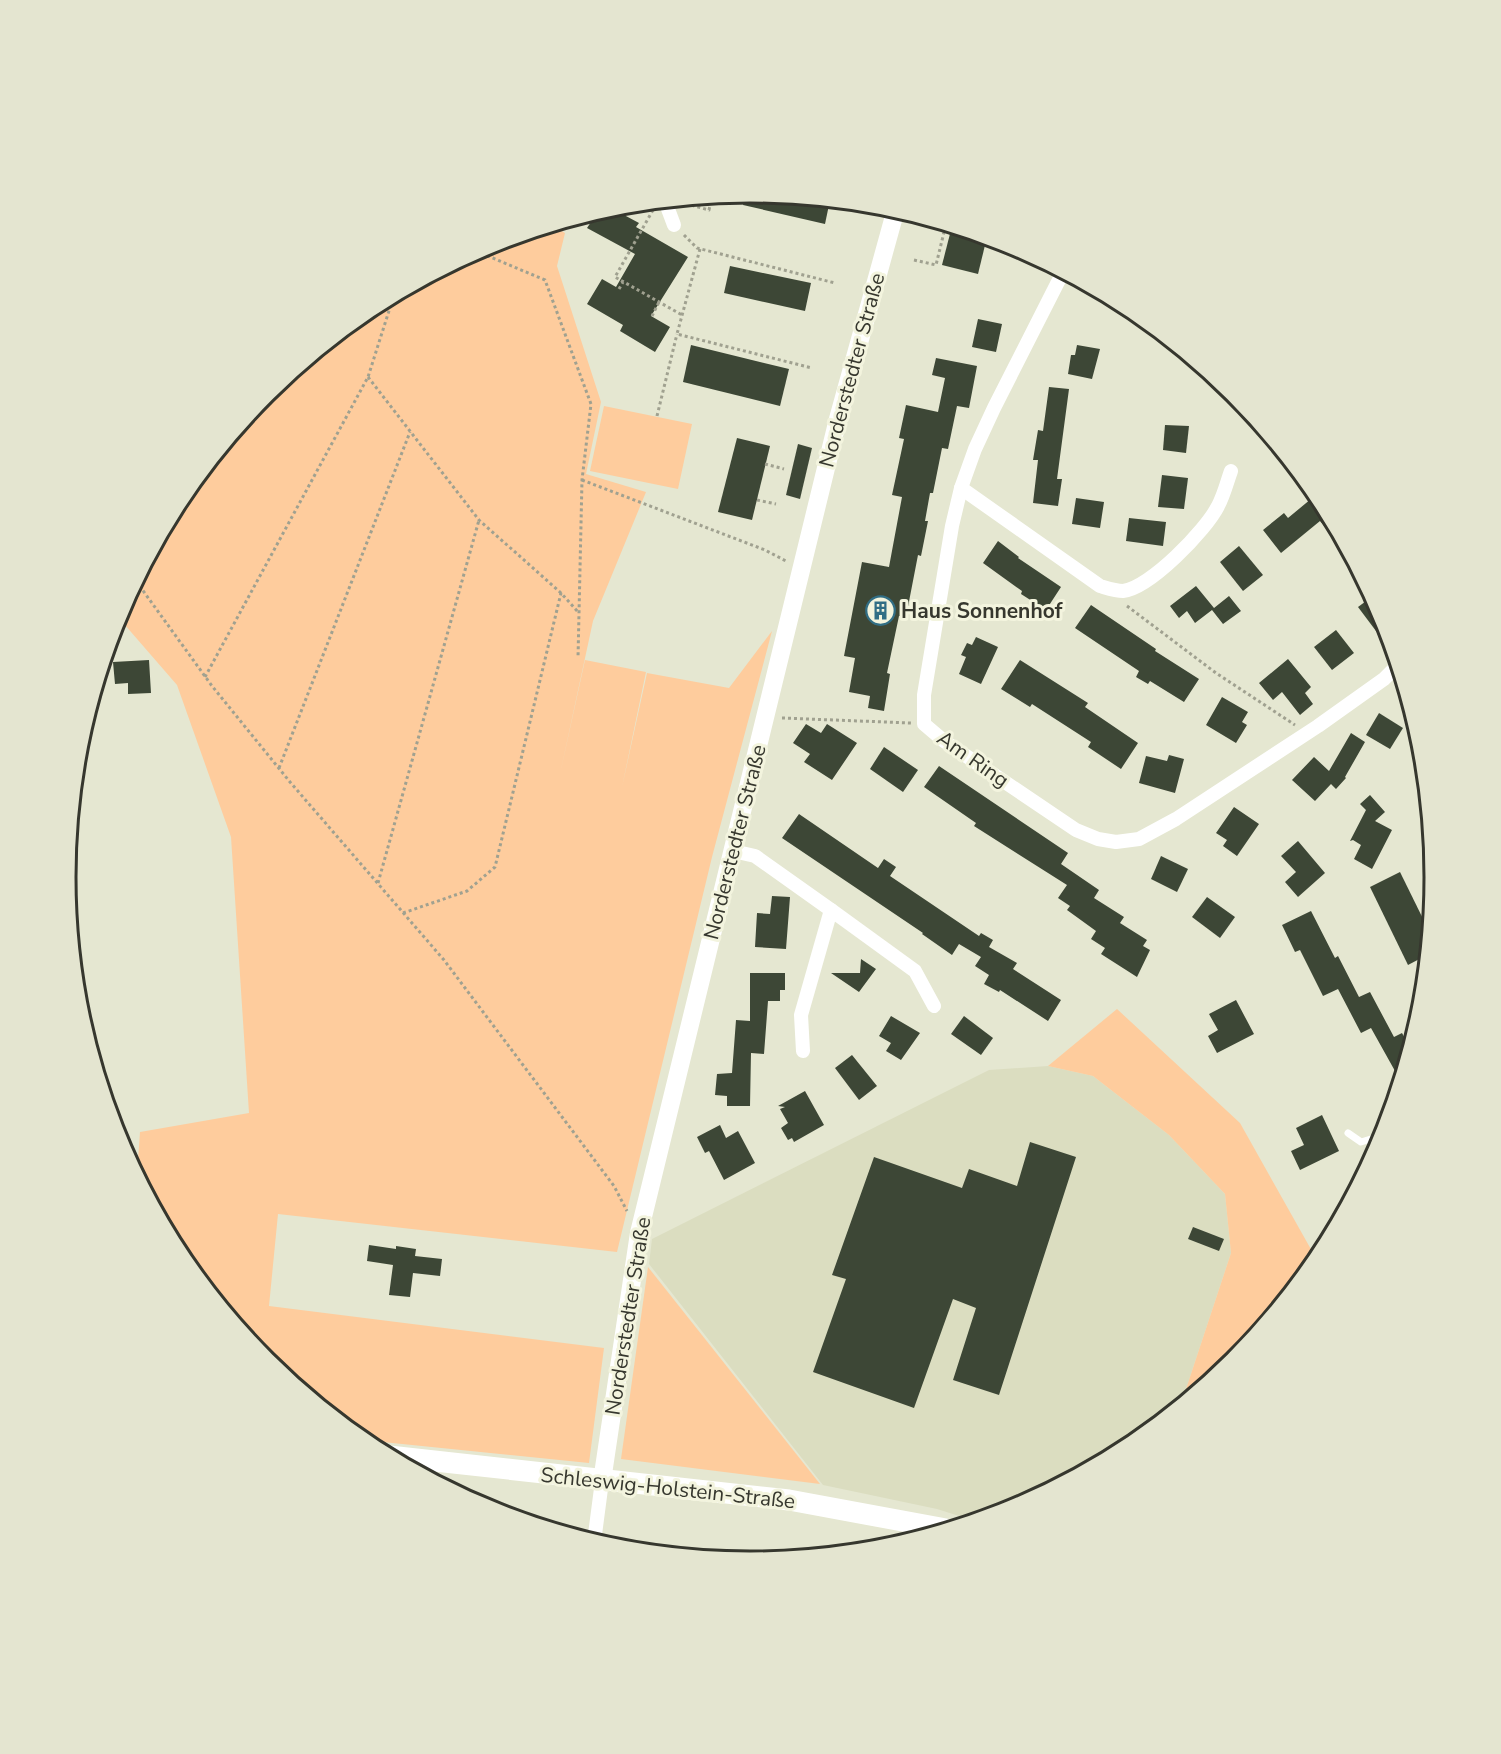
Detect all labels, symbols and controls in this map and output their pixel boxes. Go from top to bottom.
street label: Norderstedter Straße [813,270,891,470]
building icon: Haus Sonnenhof [864,595,896,627]
place label: Haus Sonnenhof [901,597,1063,625]
street label: Am Ring [931,724,1015,794]
street label: Norderstedter Straße [697,741,773,943]
street label: Norderstedter Straße [599,1215,657,1417]
street label: Schleswig-Holstein-Straße [539,1461,797,1515]

